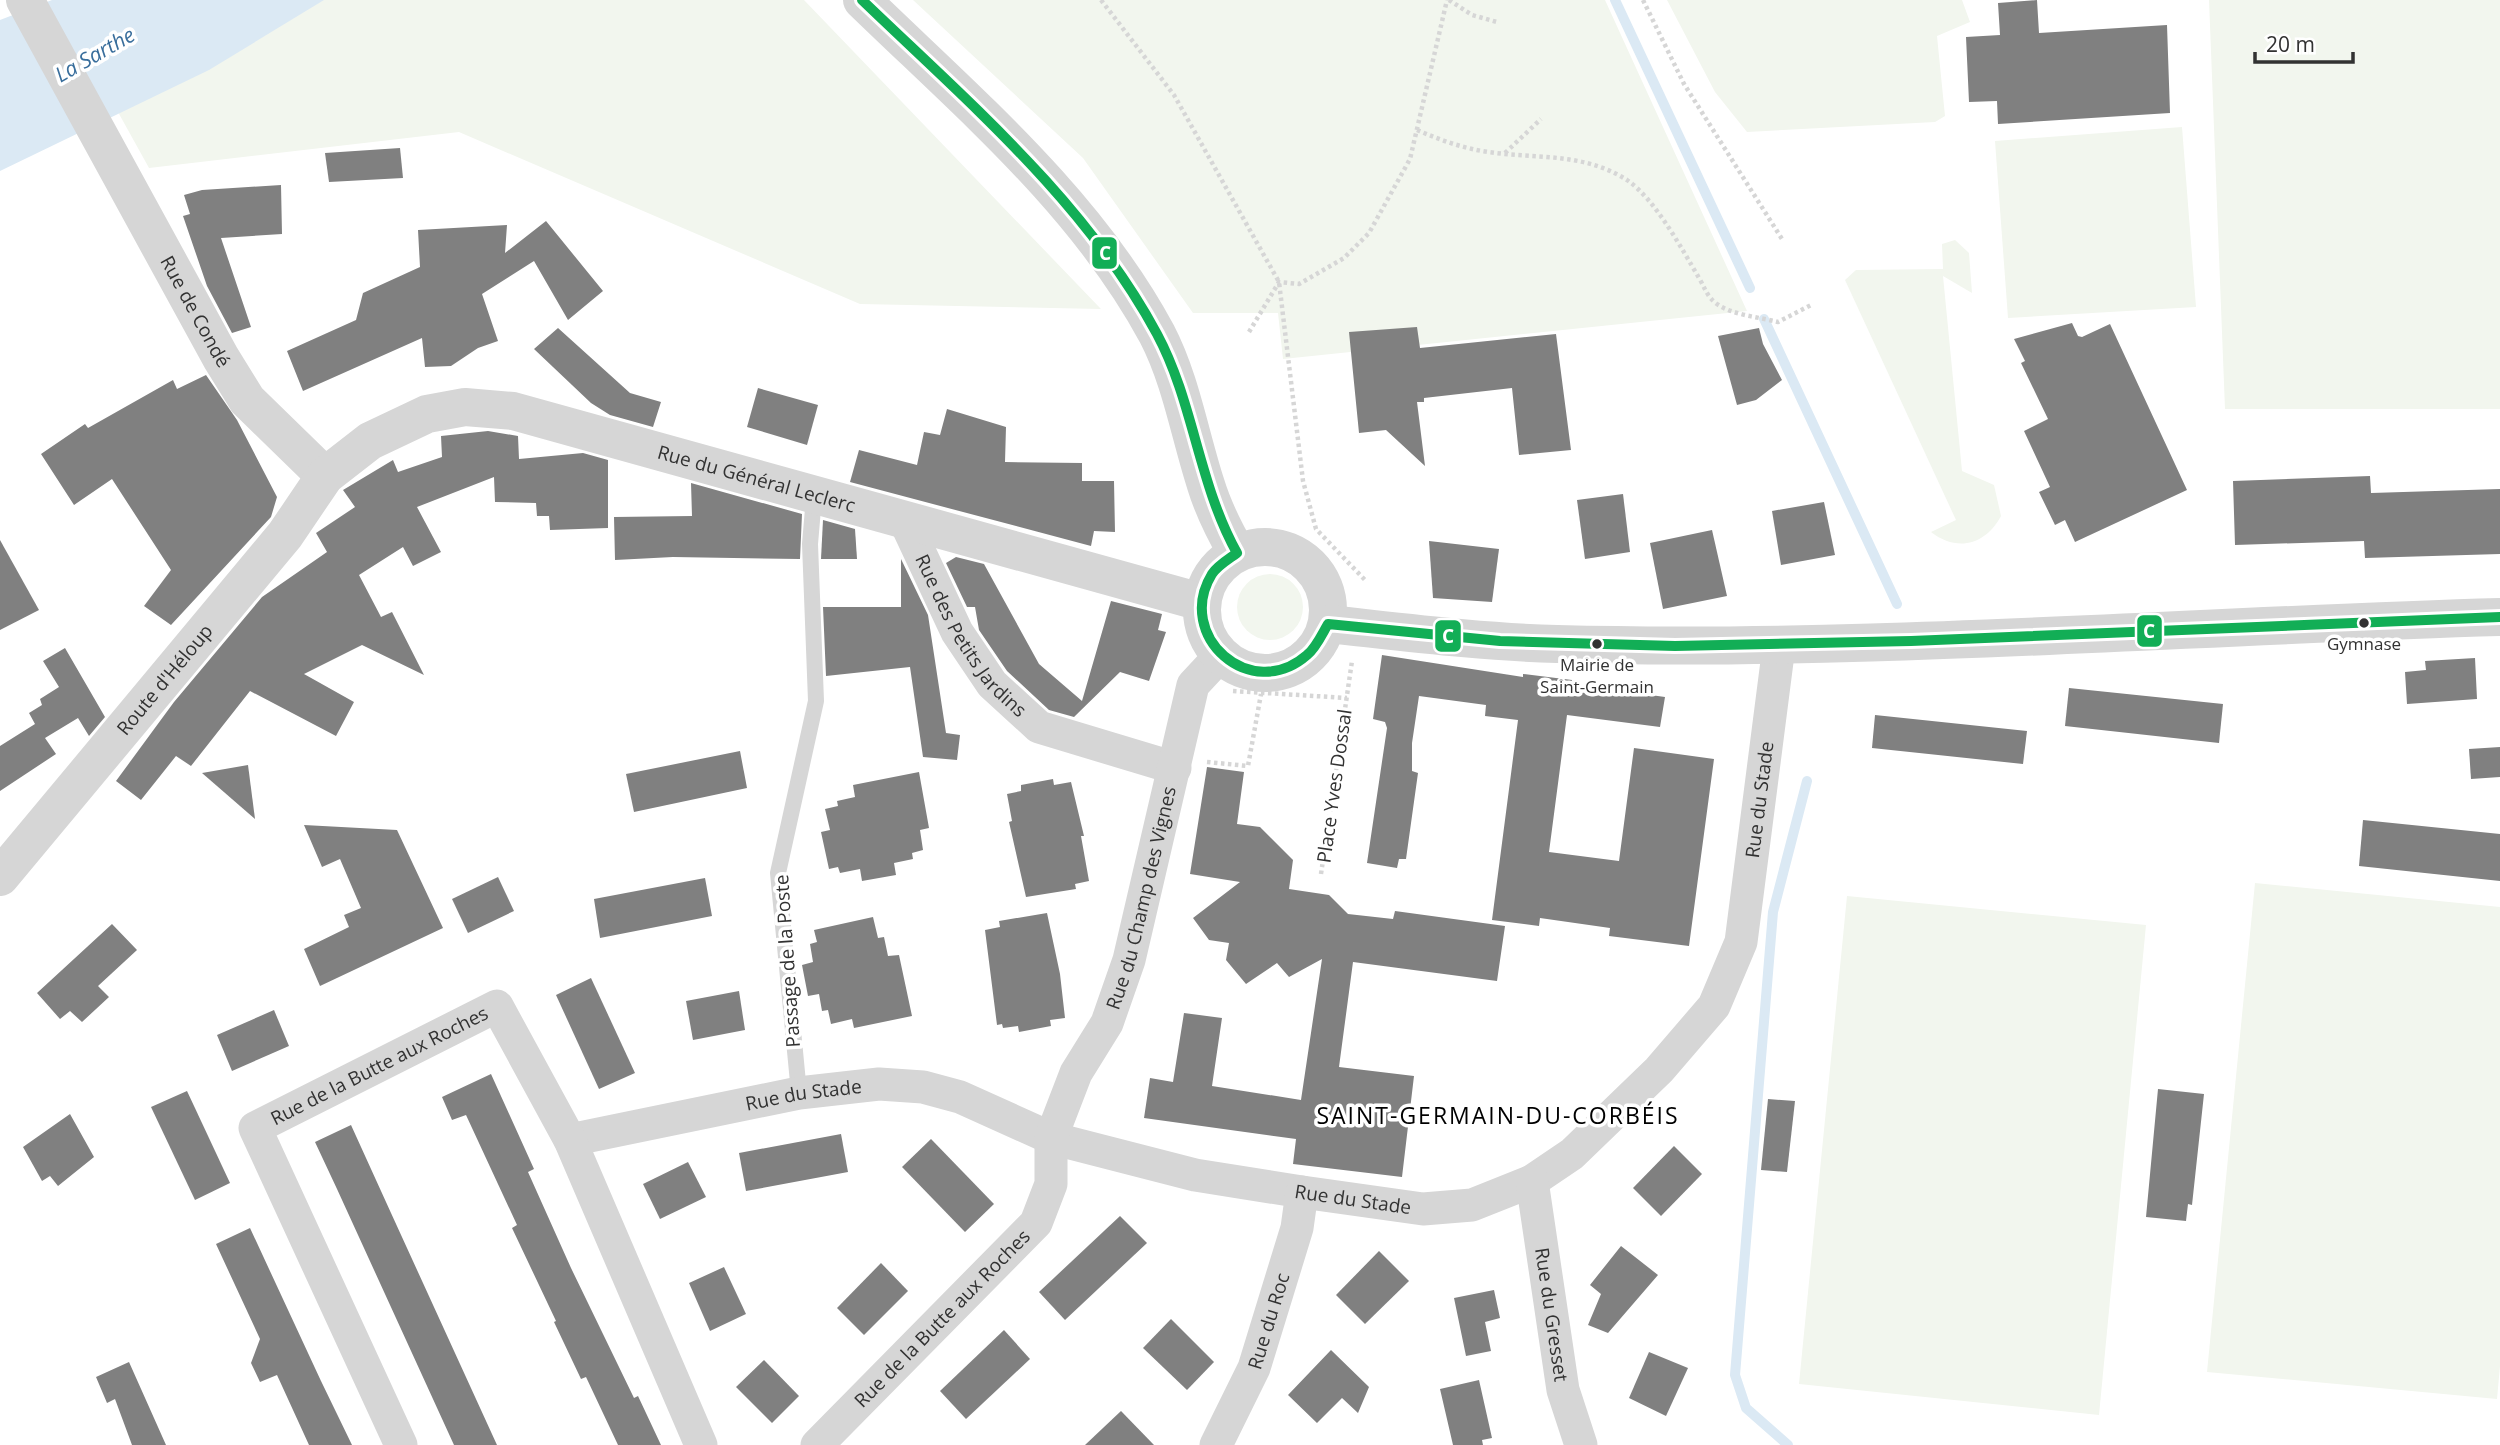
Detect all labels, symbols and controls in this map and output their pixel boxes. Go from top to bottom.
water label: La Sarthe [50,20,139,88]
scale bar [2255,21,2353,65]
text: 20 m [2266,30,2315,58]
line badge: C [1091,236,1118,270]
text: C [1099,240,1111,266]
street label: Rue de Condé [154,251,237,372]
street label: Rue du Général Leclerc [655,439,858,518]
street label: Rue des Petits Jardins [909,550,1032,723]
line badge: C [2136,614,2163,648]
marker: Gymnase [2357,616,2371,630]
text: C [2143,618,2155,644]
street label: Route d'Héloup [111,619,218,741]
line badge: C [1434,619,1462,653]
text: C [1442,623,1454,649]
place label: Gymnase [2327,632,2401,655]
marker: Mairie de Saint-Germain [1590,637,1604,651]
place label: Mairie de Saint-Germain [1540,653,1654,698]
street label: Place Yves Dossal [1310,707,1358,865]
street label: Rue du Stade [1739,740,1780,860]
street label: Rue du Champ des Vignes [1100,784,1182,1013]
street label: Passage de la Poste [768,874,806,1048]
street label: Rue de la Butte aux Roches [266,1000,492,1131]
street label: Rue du Stade [743,1073,863,1117]
district label: SAINT-GERMAIN-DU-CORBÉIS [1316,1099,1680,1131]
street label: Rue du Stade [1293,1178,1413,1220]
street label: Rue de la Butte aux Roches [848,1224,1036,1413]
street label: Rue du Gresset [1529,1246,1575,1383]
street label: Rue du Roc [1241,1270,1295,1372]

